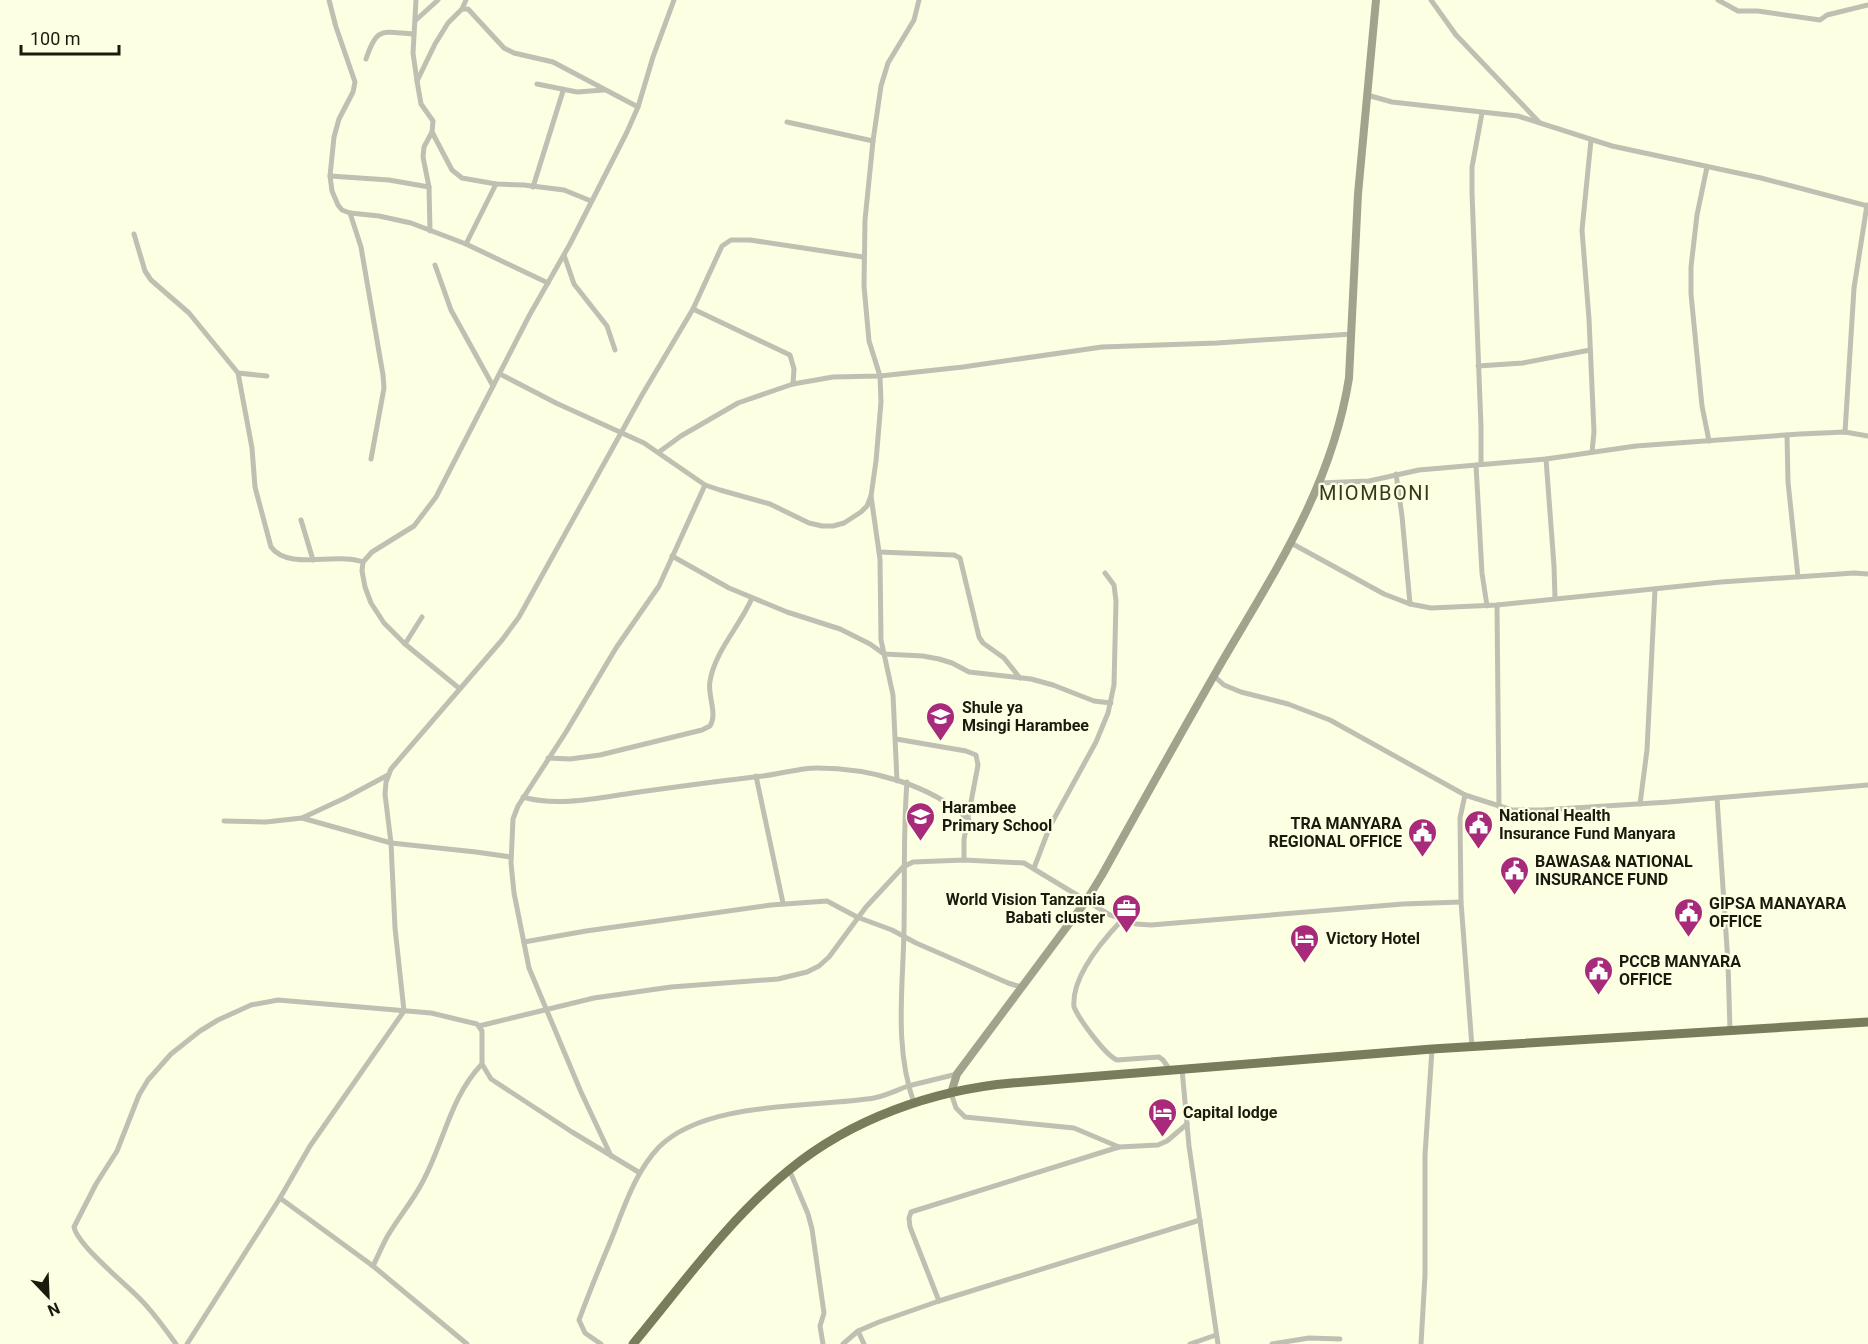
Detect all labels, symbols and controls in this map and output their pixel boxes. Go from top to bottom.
scale bar [21,18,118,56]
text: 100 m [30,28,81,49]
district label: MIOMBONI [1319,481,1431,505]
place label: Shule ya Msingi Harambee [962,698,1089,735]
school or university icon: Shule ya Msingi Harambee [925,700,957,742]
place label: Harambee Primary School [942,798,1052,835]
school or university icon: Harambee Primary School [905,800,937,842]
place label: National Health Insurance Fund Manyara [1499,806,1676,843]
public building icon: National Health Insurance Fund Manyara [1462,808,1494,850]
place label: TRA MANYARA REGIONAL OFFICE [1269,814,1402,851]
public building icon: TRA MANYARA REGIONAL OFFICE [1407,816,1439,858]
place label: BAWASA& NATIONAL INSURANCE FUND [1535,852,1693,889]
public building icon: BAWASA& NATIONAL INSURANCE FUND [1498,854,1530,896]
place label: World Vision Tanzania Babati cluster [946,890,1105,927]
office icon: World Vision Tanzania Babati cluster [1110,892,1142,934]
place label: GIPSA MANAYARA OFFICE [1709,894,1846,931]
public building icon: GIPSA MANAYARA OFFICE [1672,896,1704,938]
hotel icon: Victory Hotel [1289,922,1321,964]
place label: Victory Hotel [1326,929,1420,948]
place label: PCCB MANYARA OFFICE [1619,952,1741,989]
public building icon: PCCB MANYARA OFFICE [1582,954,1614,996]
hotel icon: Capital lodge [1146,1096,1178,1138]
place label: Capital lodge [1183,1103,1278,1122]
north arrow [18,1266,78,1326]
text: N [45,1298,63,1320]

